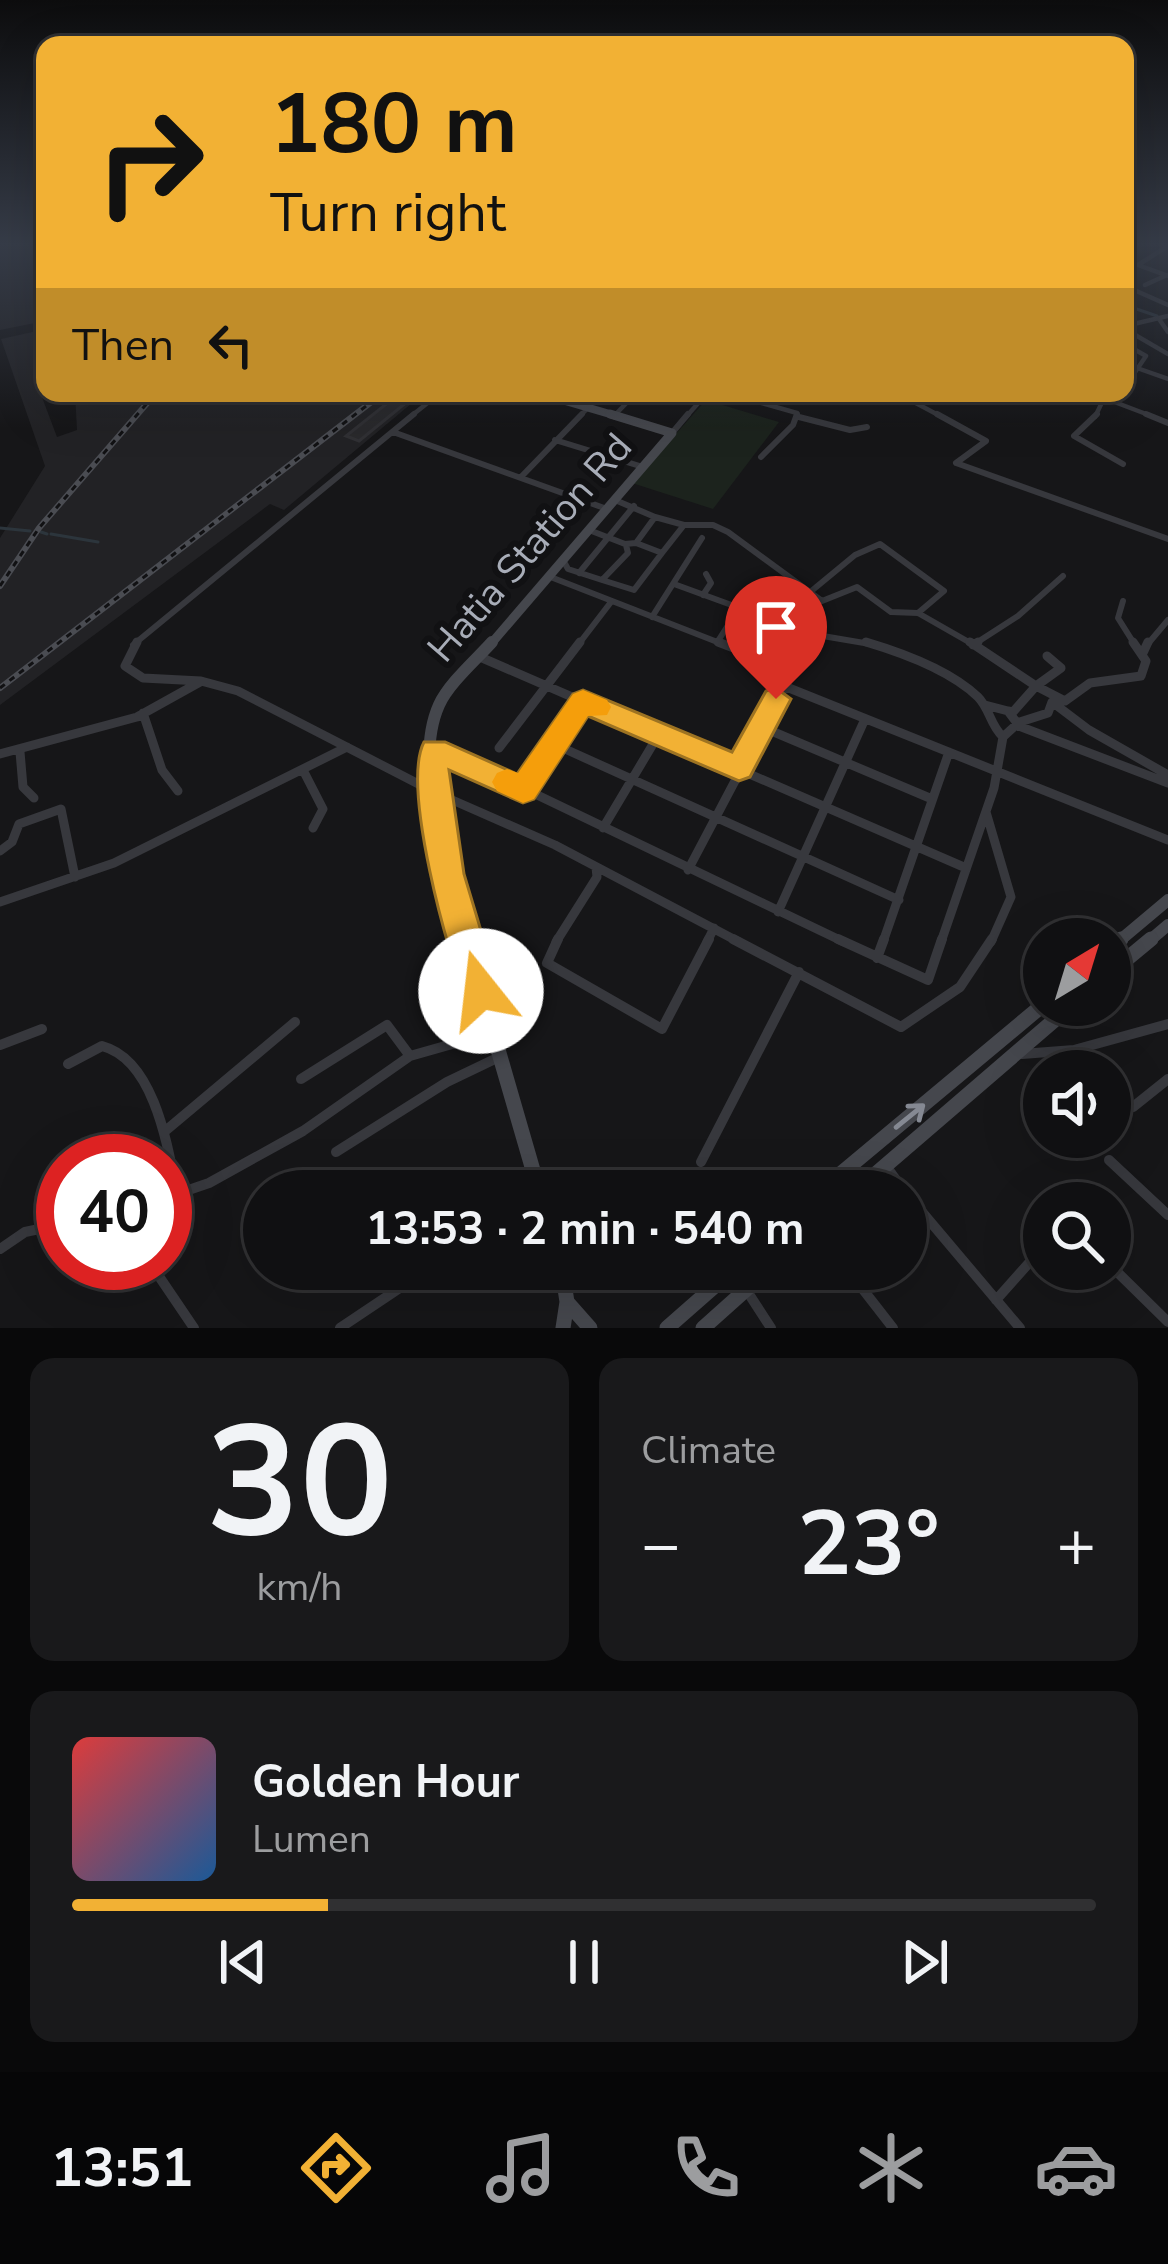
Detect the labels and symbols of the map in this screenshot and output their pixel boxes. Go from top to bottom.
street label: Hatia Station Rd [416,422,644,674]
pin [725,576,827,699]
north arrow [1023,918,1131,1026]
position arrow [418,928,544,1054]
one-way arrow [894,1103,925,1130]
speed limit sign: 40 [36,1134,192,1290]

